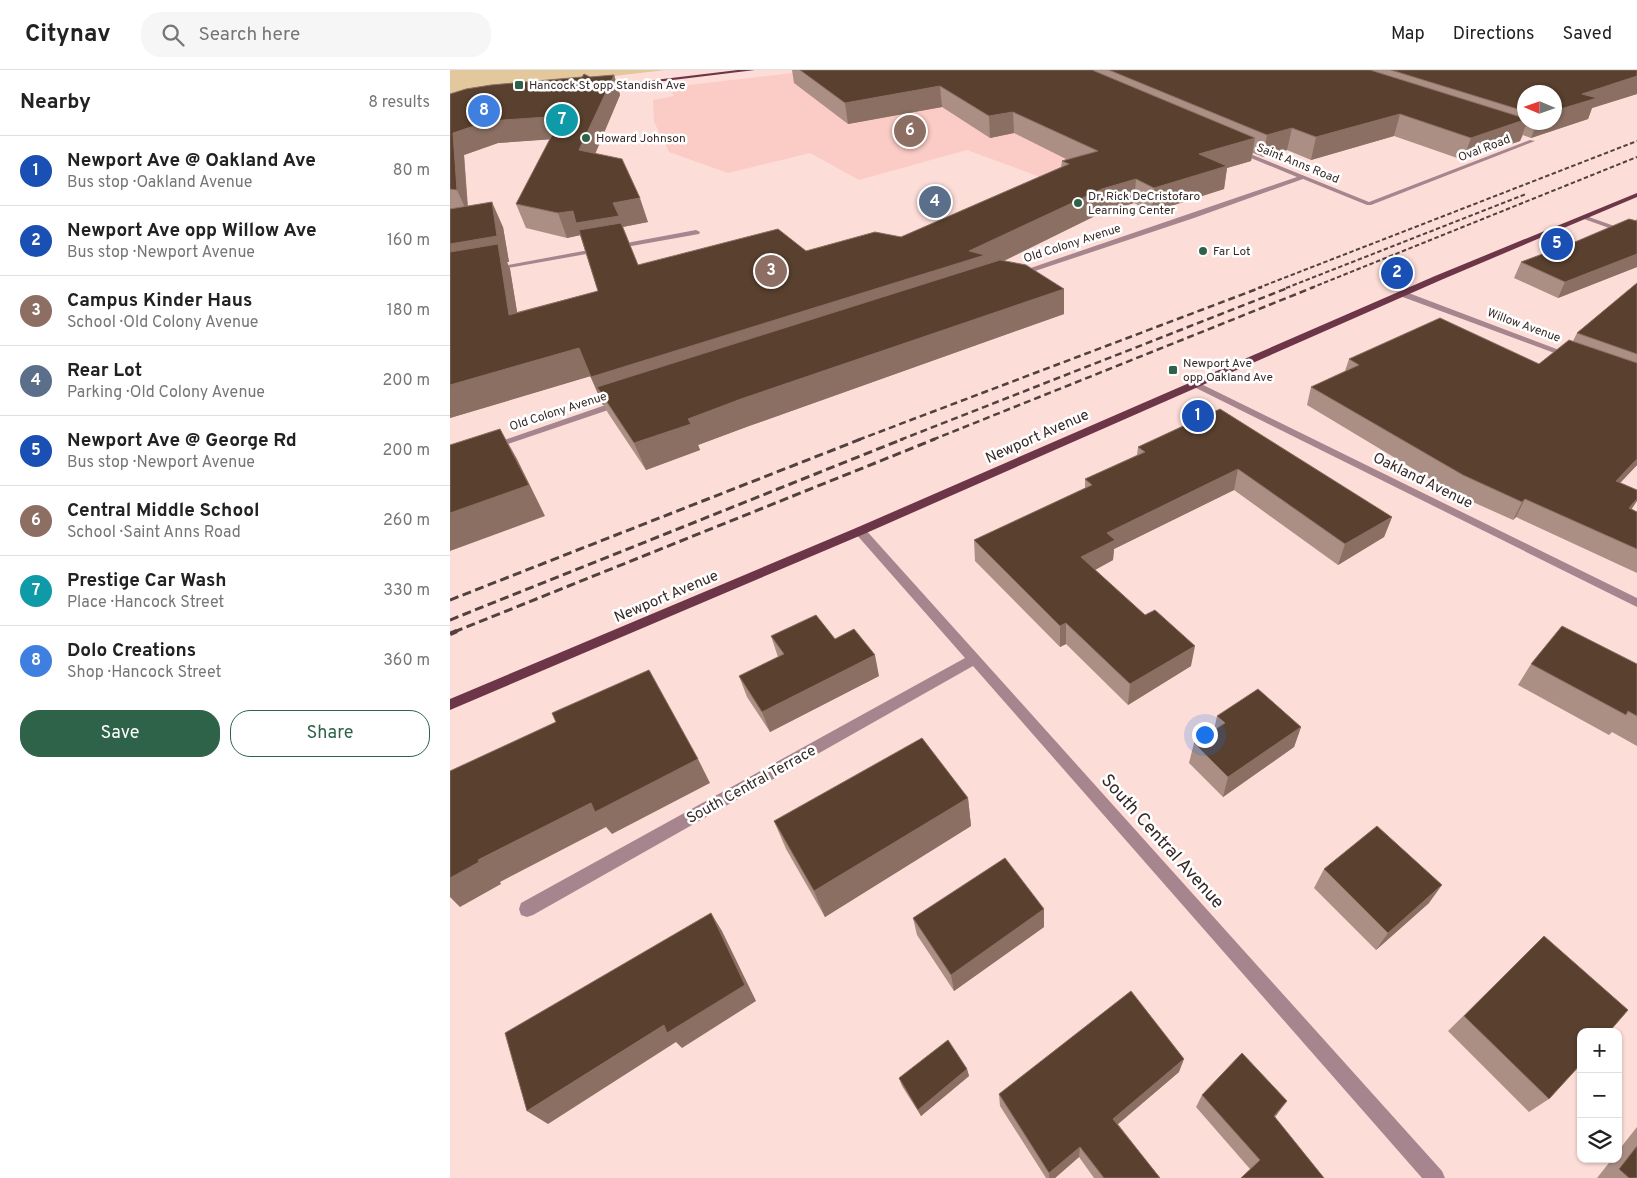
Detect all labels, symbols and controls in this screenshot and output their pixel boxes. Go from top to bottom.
search box [141,12,491,57]
text: Citynav [25,20,111,50]
icon: search [159,21,187,49]
text: Search here [199,23,300,47]
text: Map [1391,23,1425,46]
text: Directions [1453,23,1535,46]
text: Saved [1563,23,1612,46]
place label: Hancock St opp Standish Ave [529,78,686,94]
marker: Hancock St opp Standish Ave [513,79,525,91]
north arrow [1517,85,1562,130]
text: Nearby [20,89,91,116]
pin: 8 [468,92,500,130]
text: 8 results [368,93,430,113]
pin: 7 [546,101,578,139]
pin: 6 [894,112,926,150]
place label: Howard Johnson [596,131,686,147]
marker: Howard Johnson [580,132,592,144]
street label: Oval Road [1456,132,1513,166]
street label: Saint Anns Road [1254,140,1341,188]
text: Newport Ave @ Oakland Ave [67,149,316,173]
text: 1 [33,161,39,181]
text: 80 m [393,161,430,181]
text: Bus stop · Oakland Avenue [67,173,252,193]
pin: 4 [919,183,951,221]
place label: Dr. Rick DeCristofaro Learning Center [1088,189,1200,219]
marker: Dr. Rick DeCristofaro Learning Center [1072,197,1084,209]
text: Newport Ave opp Willow Ave [67,219,317,243]
street label: Old Colony Avenue [1022,221,1123,267]
pin: 5 [1541,225,1573,263]
text: 2 [31,231,41,251]
text: 160 m [387,231,430,251]
text: Bus stop · Newport Avenue [67,243,255,263]
place label: Far Lot [1213,244,1251,260]
marker: Far Lot [1197,245,1209,257]
pin: 3 [755,252,787,290]
pin: 2 [1381,254,1413,292]
text: Campus Kinder Haus [67,289,252,313]
text: 3 [31,301,41,321]
text: 180 m [387,301,430,321]
street label: Willow Avenue [1485,305,1563,347]
text: School · Old Colony Avenue [67,313,258,333]
place label: Newport Ave opp Oakland Ave [1183,356,1273,386]
text: Rear Lot [67,359,142,383]
marker: Newport Ave opp Oakland Ave [1167,364,1179,376]
text: 4 [31,371,41,391]
text: 200 m [382,371,430,391]
text: Parking · Old Colony Avenue [67,383,265,403]
street label: Old Colony Avenue [508,389,609,435]
pin: 1 [1182,397,1214,435]
street label: Newport Avenue [983,406,1092,469]
text: Newport Ave @ George Rd [67,429,297,453]
text: 5 [31,441,41,461]
text: 200 m [382,441,430,461]
street label: Oakland Avenue [1369,449,1475,514]
text: Bus stop · Newport Avenue [67,453,255,473]
text: Central Middle School [67,499,260,523]
text: 6 [31,511,41,531]
text: 260 m [383,511,430,531]
text: School · Saint Anns Road [67,523,241,543]
street label: Newport Avenue [612,567,721,628]
text: Prestige Car Wash [67,569,227,593]
text: 7 [32,581,40,601]
text: 330 m [383,581,430,601]
text: Place · Hancock Street [67,593,224,613]
text: Dolo Creations [67,639,196,663]
text: 8 [31,651,41,671]
text: 360 m [383,651,430,671]
text: Shop · Hancock Street [67,663,221,683]
button: Save [20,710,220,757]
button: Share [230,710,430,757]
your location [1192,722,1218,748]
street label: South Central Terrace [684,742,820,829]
street label: South Central Avenue [1095,770,1228,914]
map controls [1577,1028,1622,1163]
button: + [1577,1028,1622,1073]
button: − [1577,1073,1622,1118]
button: layers [1577,1118,1622,1163]

